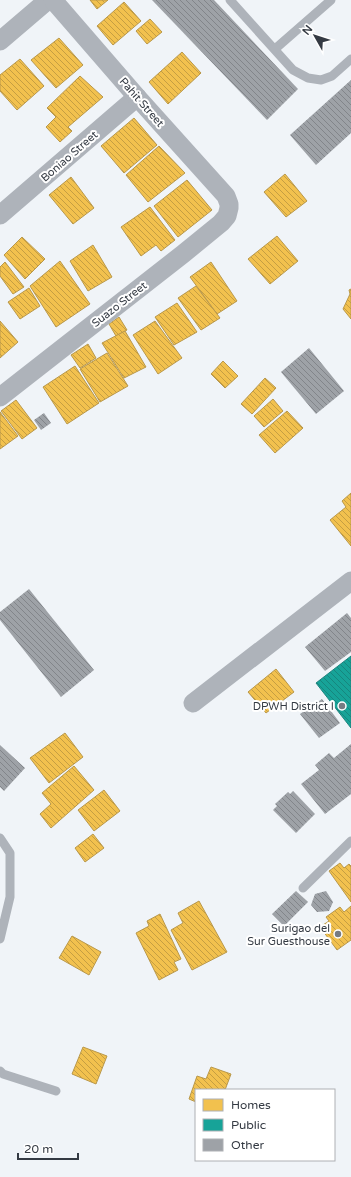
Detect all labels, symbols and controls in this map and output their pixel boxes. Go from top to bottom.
north arrow [295,16,335,56]
text: N [300,22,315,38]
street label: Pahit Street [117,75,167,130]
street label: Boniao Street [38,128,100,185]
street label: Suazo Street [89,279,149,330]
place label: DPWH District I [253,700,334,713]
marker: DPWH District I [337,701,347,711]
place label: Surigao del Sur Guesthouse [247,922,330,948]
marker: Surigao del Sur Guesthouse [333,929,343,939]
legend [195,1089,335,1161]
text: Homes [231,1098,271,1112]
text: Public [231,1118,266,1132]
scale bar [18,1135,78,1161]
text: Other [231,1138,264,1152]
text: 20 m [24,1142,53,1156]

